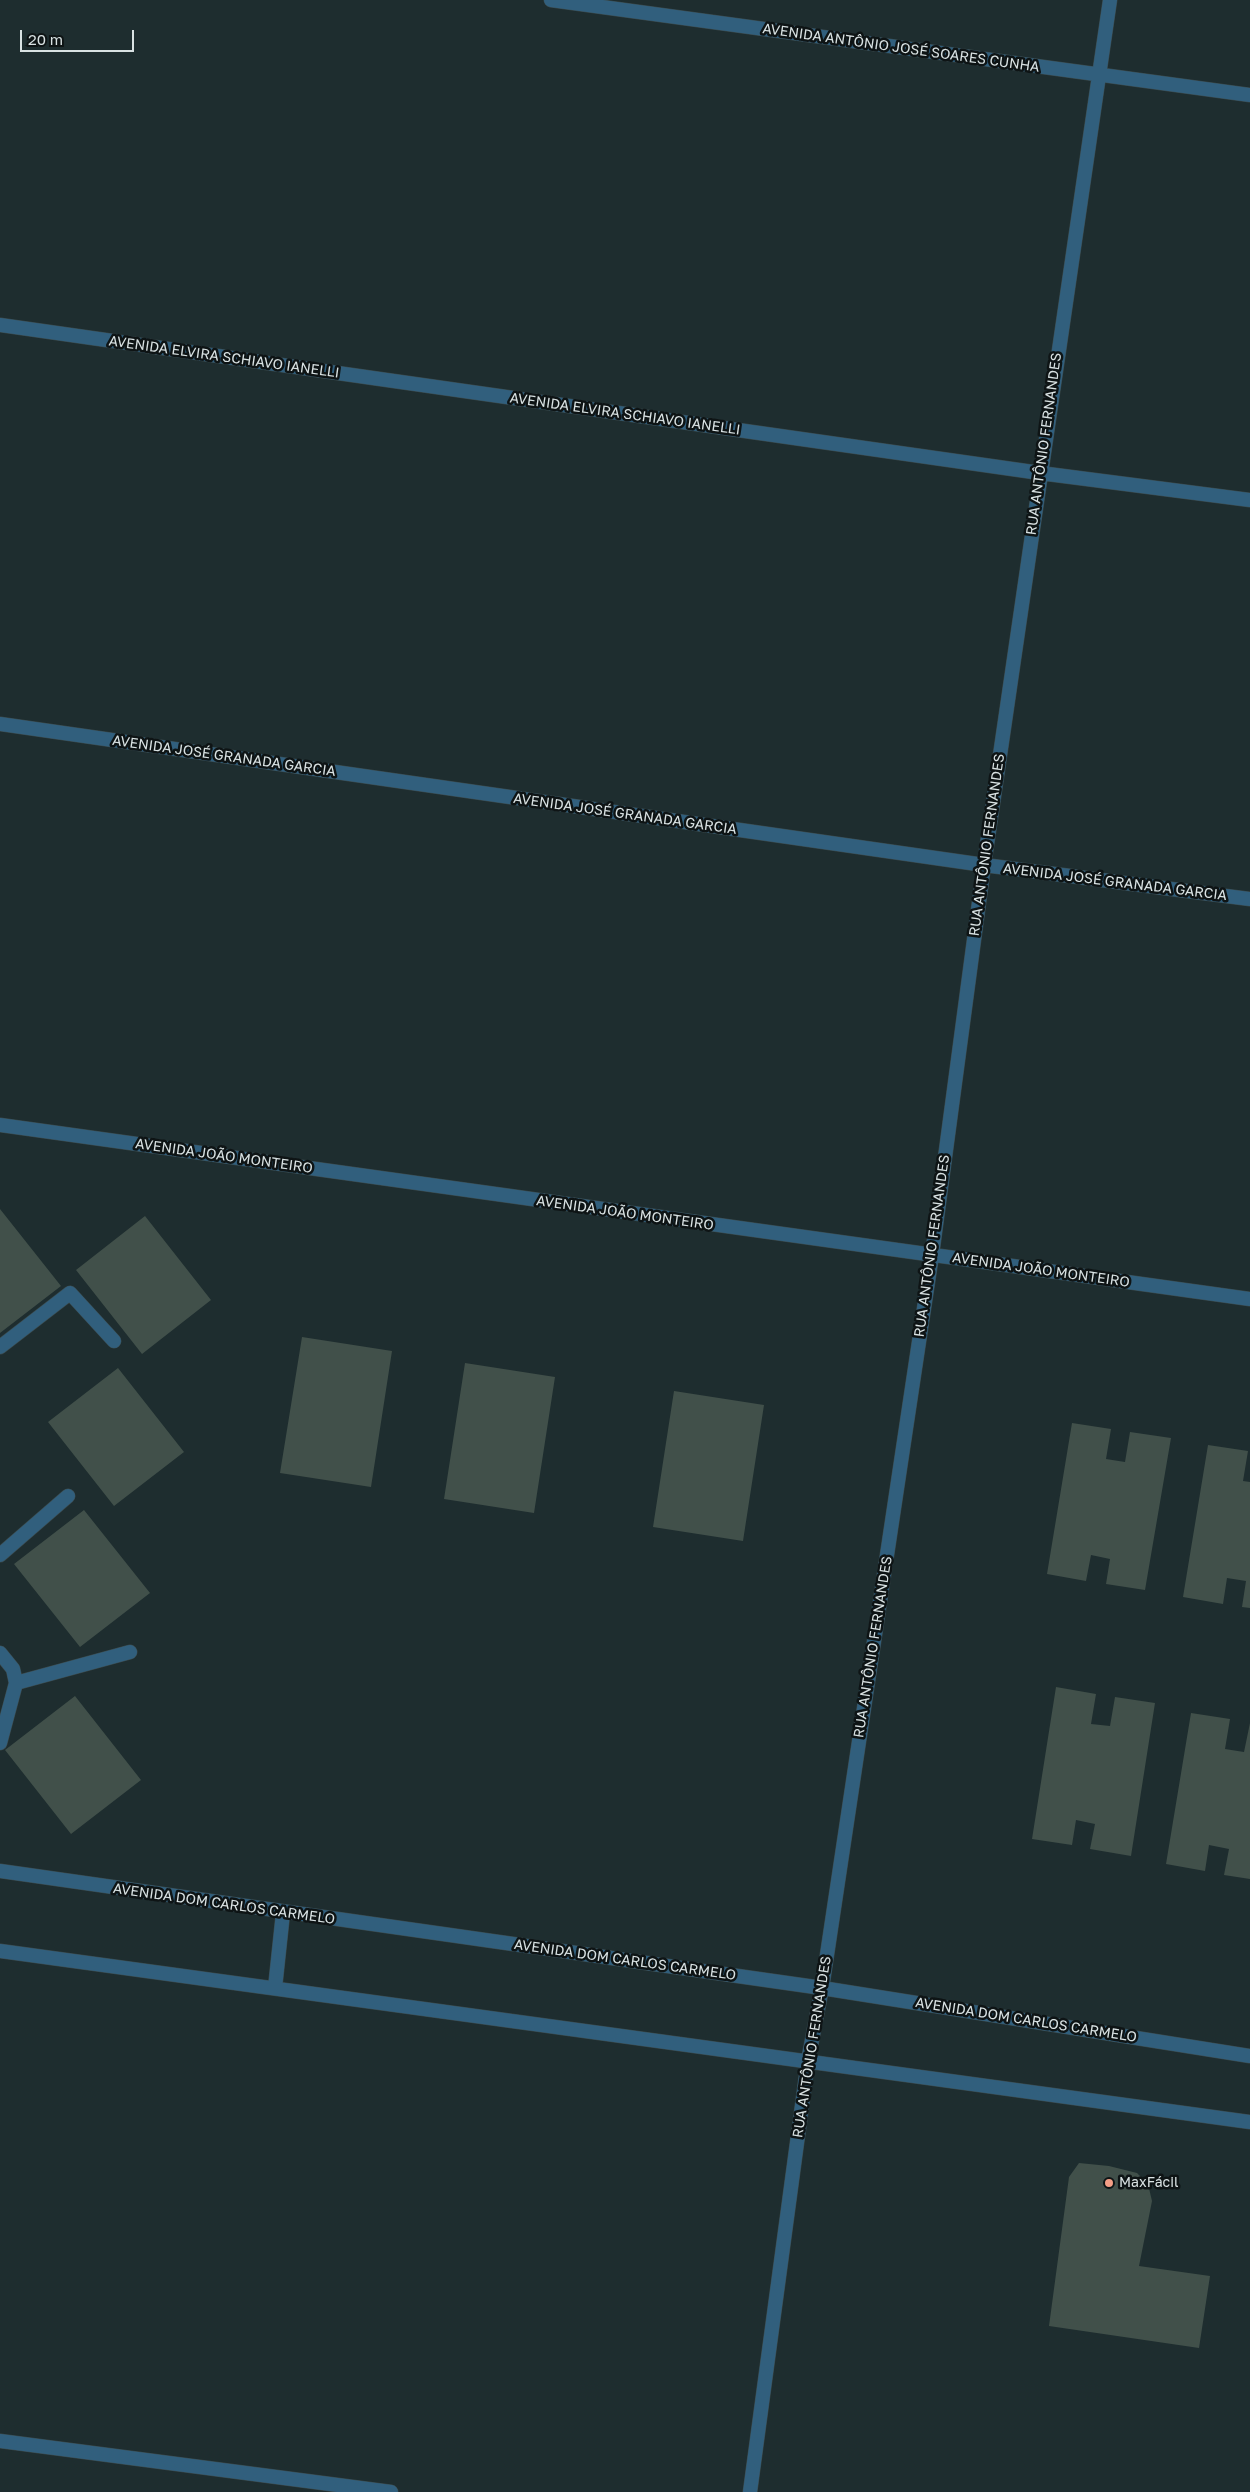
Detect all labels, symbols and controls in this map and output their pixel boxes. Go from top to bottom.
scale bar [22,20,136,52]
street label: AVENIDA ANTÔNIO JOSÉ SOARES CUNHA [761,20,1041,76]
text: 20 m [28,30,63,48]
street label: AVENIDA ELVIRA SCHIAVO IANELLI [108,332,340,382]
street label: RUA ANTÔNIO FERNANDES [1023,352,1065,536]
street label: AVENIDA ELVIRA SCHIAVO IANELLI [509,389,741,439]
street label: AVENIDA JOSÉ GRANADA GARCIA [111,732,337,780]
street label: RUA ANTÔNIO FERNANDES [966,753,1008,937]
street label: AVENIDA JOSÉ GRANADA GARCIA [512,790,738,838]
street label: AVENIDA JOSÉ GRANADA GARCIA [1002,860,1228,904]
street label: AVENIDA JOÃO MONTEIRO [134,1135,314,1177]
street label: RUA ANTÔNIO FERNANDES [911,1154,953,1338]
street label: AVENIDA JOÃO MONTEIRO [535,1192,715,1234]
street label: AVENIDA JOÃO MONTEIRO [951,1249,1131,1291]
street label: RUA ANTÔNIO FERNANDES [850,1555,896,1739]
street label: AVENIDA DOM CARLOS CARMELO [112,1880,336,1928]
street label: AVENIDA DOM CARLOS CARMELO [513,1936,737,1984]
street label: RUA ANTÔNIO FERNANDES [789,1955,835,2139]
street label: AVENIDA DOM CARLOS CARMELO [914,1994,1138,2046]
place label: MaxFácil [1119,2175,1178,2191]
marker: MaxFácil [1103,2177,1115,2189]

